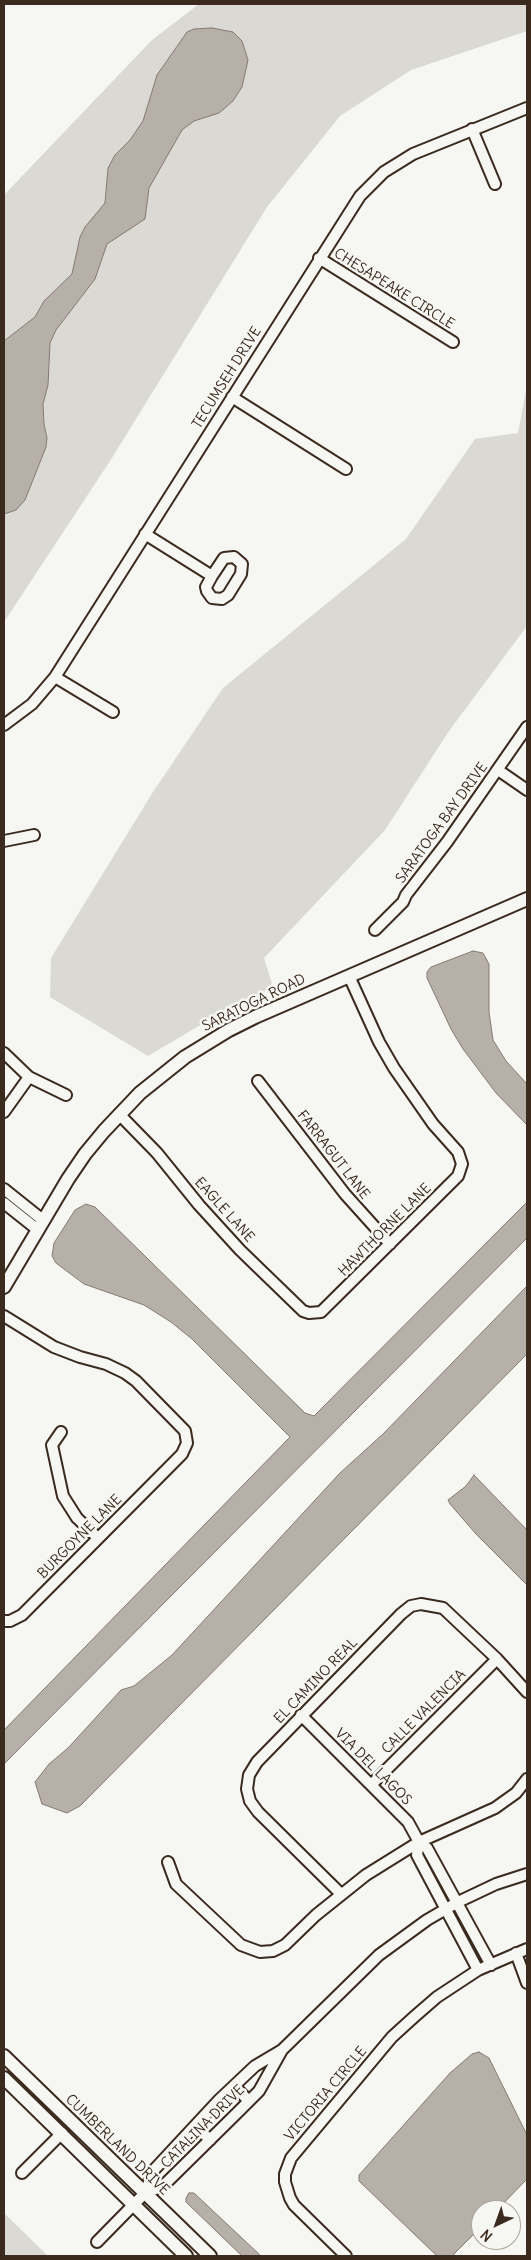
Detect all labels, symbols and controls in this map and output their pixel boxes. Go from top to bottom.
street label: CHESAPEAKE CIRCLE [331,245,457,333]
street label: TECUMSEH DRIVE [189,324,265,432]
street label: SARATOGA BAY DRIVE [393,760,491,886]
street label: SARATOGA ROAD [200,971,308,1035]
street label: FARRAGUT LANE [293,1107,373,1203]
street label: EAGLE LANE [191,1174,257,1246]
street label: HAWTHORNE LANE [335,1180,435,1280]
street label: BURGOYNE LANE [35,1492,125,1582]
street label: EL CAMINO REAL [271,1635,361,1727]
street label: CALLE VALENCIA [378,1666,470,1758]
street label: VIA DEL LAGOS [331,1725,415,1809]
street label: VICTORIA CIRCLE [282,2043,370,2145]
street label: CATALINA DRIVE [158,2082,248,2172]
street label: CUMBERLAND DRIVE [62,2091,172,2199]
north arrow [471,2200,521,2250]
text: N [477,2225,496,2245]

